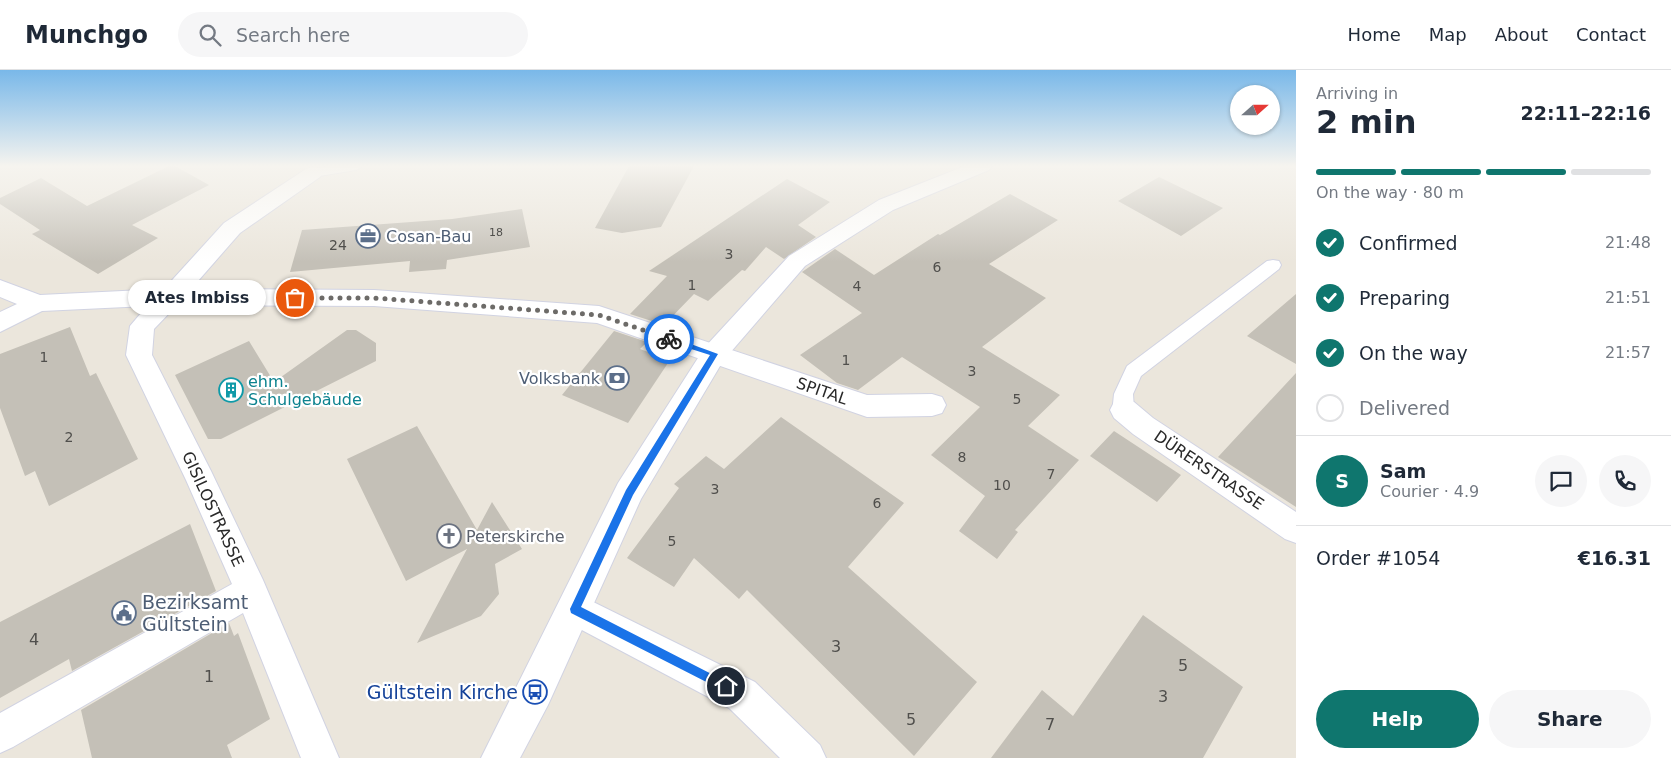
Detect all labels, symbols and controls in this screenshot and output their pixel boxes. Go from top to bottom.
search box [178,12,528,57]
text: Munchgo [25,21,148,49]
icon: search [196,21,224,49]
text: Search here [236,24,350,46]
text: Home [1348,24,1401,45]
text: Map [1429,24,1467,45]
text: About [1495,24,1548,45]
text: Contact [1576,24,1646,45]
text: Arriving in [1316,84,1398,103]
north arrow [1230,85,1280,135]
map controls [1230,85,1280,135]
text: 22:11–22:16 [1521,102,1651,124]
text: 2 min [1316,103,1417,141]
text: On the way · 80 m [1316,183,1464,202]
office icon: Cosan-Bau [355,223,381,249]
house number: 18 [489,226,503,239]
place label: Cosan-Bau [386,227,471,246]
icon: check [1316,229,1344,257]
text: Confirmed [1359,232,1458,254]
text: 21:48 [1605,233,1651,252]
house number: 24 [329,237,347,253]
house number: 3 [725,246,733,262]
house number: 6 [933,259,942,275]
pin [274,277,316,319]
house number: 1 [688,277,696,293]
house number: 4 [853,278,862,294]
callout: Ates Imbiss [128,280,265,316]
icon: bag [281,284,309,312]
icon: check [1316,284,1344,312]
text: Preparing [1359,287,1450,309]
text: Ates Imbiss [145,288,249,307]
text: 21:51 [1605,288,1651,307]
courier [644,314,694,364]
icon: bike [655,325,683,353]
icon: check [1316,339,1344,367]
text: On the way [1359,342,1468,364]
text: 21:57 [1605,343,1651,362]
house number: 1 [40,349,48,365]
house number: 1 [842,352,850,368]
house number: 3 [968,363,976,379]
bank icon: Volksbank [604,365,630,391]
place label: Volksbank [519,369,601,388]
place label: ehm. Schulgebäude [248,372,362,409]
street label: SPITAL [794,373,850,409]
building icon: ehm. Schulgebäude [218,377,244,403]
house number: 5 [1013,391,1021,407]
text: Delivered [1359,397,1450,419]
street label: DÜRERSTRASSE [1151,426,1267,514]
house number: 2 [65,429,73,445]
street label: GISILOSTRASSE [178,448,248,570]
house number: 8 [958,449,966,465]
button: chat [1535,455,1587,507]
button: phone [1599,455,1651,507]
text: Sam [1380,460,1426,482]
house number: 7 [1047,466,1055,482]
text: S [1335,470,1349,492]
house number: 10 [993,477,1011,493]
house number: 3 [711,481,719,497]
text: Courier · 4.9 [1380,482,1479,501]
house number: 6 [873,495,882,511]
church icon: Peterskirche [436,523,462,549]
place label: Peterskirche [466,527,565,546]
house number: 5 [668,533,676,549]
text: Order #1054 [1316,547,1440,569]
text: €16.31 [1578,547,1651,569]
place label: Bezirksamt Gültstein [142,591,248,635]
public building icon: Bezirksamt Gültstein [111,600,137,626]
house number: 4 [29,630,39,649]
house number: 3 [831,637,841,656]
house number: 5 [1178,656,1188,675]
pin [705,665,747,707]
house number: 1 [204,667,214,686]
icon: home [712,672,740,700]
bus stop icon: Gültstein Kirche [522,679,548,705]
place label: Gültstein Kirche [367,681,518,703]
house number: 3 [1158,687,1168,706]
button: Help [1316,690,1479,748]
button: Share [1489,690,1651,748]
house number: 5 [906,710,916,729]
house number: 7 [1045,715,1055,734]

